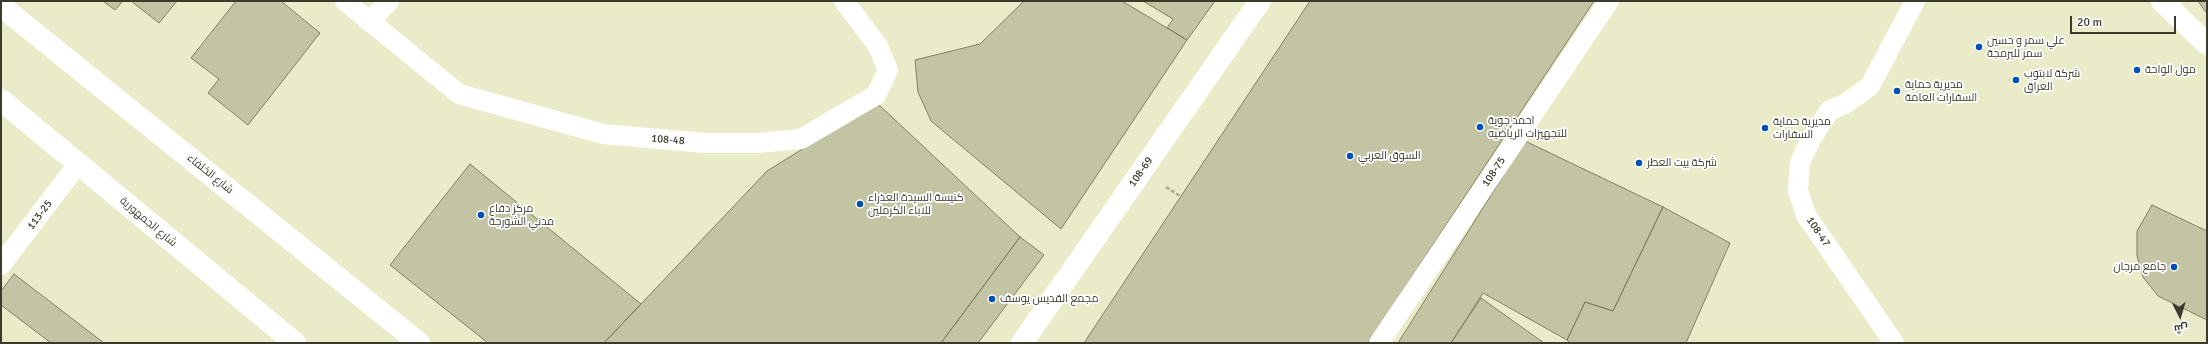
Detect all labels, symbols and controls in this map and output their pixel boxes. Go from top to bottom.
scale bar [2072,8,2178,34]
text: 20 m [2077,15,2102,30]
place label: علي سمر و حسين سمر للبرمجة [1987,34,2065,60]
marker: علي سمر و حسين سمر للبرمجة [1974,42,1984,52]
place label: مول الواحة [2145,63,2196,77]
marker: مول الواحة [2132,65,2142,75]
place label: شركة لابتوب العراق [2024,67,2080,93]
marker: شركة لابتوب العراق [2011,75,2021,85]
place label: مديرية حماية السفارات العامة [1905,78,1977,104]
marker: مديرية حماية السفارات العامة [1892,86,1902,96]
place label: احمد جوية للتجهيزات الرياضيه [1488,114,1567,140]
place label: مديرية حماية السفارات [1773,115,1831,141]
marker: احمد جوية للتجهيزات الرياضيه [1475,122,1485,132]
marker: مديرية حماية السفارات [1760,123,1770,133]
street label: 108-48 [651,132,685,148]
place label: السوق العربي [1358,149,1421,163]
street label: شارع الخلفاء [184,151,236,197]
marker: السوق العربي [1345,151,1355,161]
street label: 108-69 [1126,154,1156,190]
street label: 108-75 [1479,155,1509,189]
place label: شركة بيت العطر [1647,156,1717,170]
marker: شركة بيت العطر [1634,158,1644,168]
place label: كنيسة السيدة العذراء للاباء الكرملين [868,191,964,217]
street label: شارع الجمهورية [117,194,179,250]
street label: 113-25 [25,198,55,232]
marker: كنيسة السيدة العذراء للاباء الكرملين [855,199,865,209]
place label: مركز دفاع مدني الشورجة [489,202,554,228]
marker: مركز دفاع مدني الشورجة [476,210,486,220]
street label: 108-47 [1803,214,1833,250]
place label: جامع مرجان [2113,260,2166,274]
marker: جامع مرجان [2169,262,2179,272]
place label: مجمع القديس يوسف [1000,292,1098,306]
marker: مجمع القديس يوسف [987,294,997,304]
north arrow [2160,296,2200,336]
text: ش [2173,321,2189,336]

